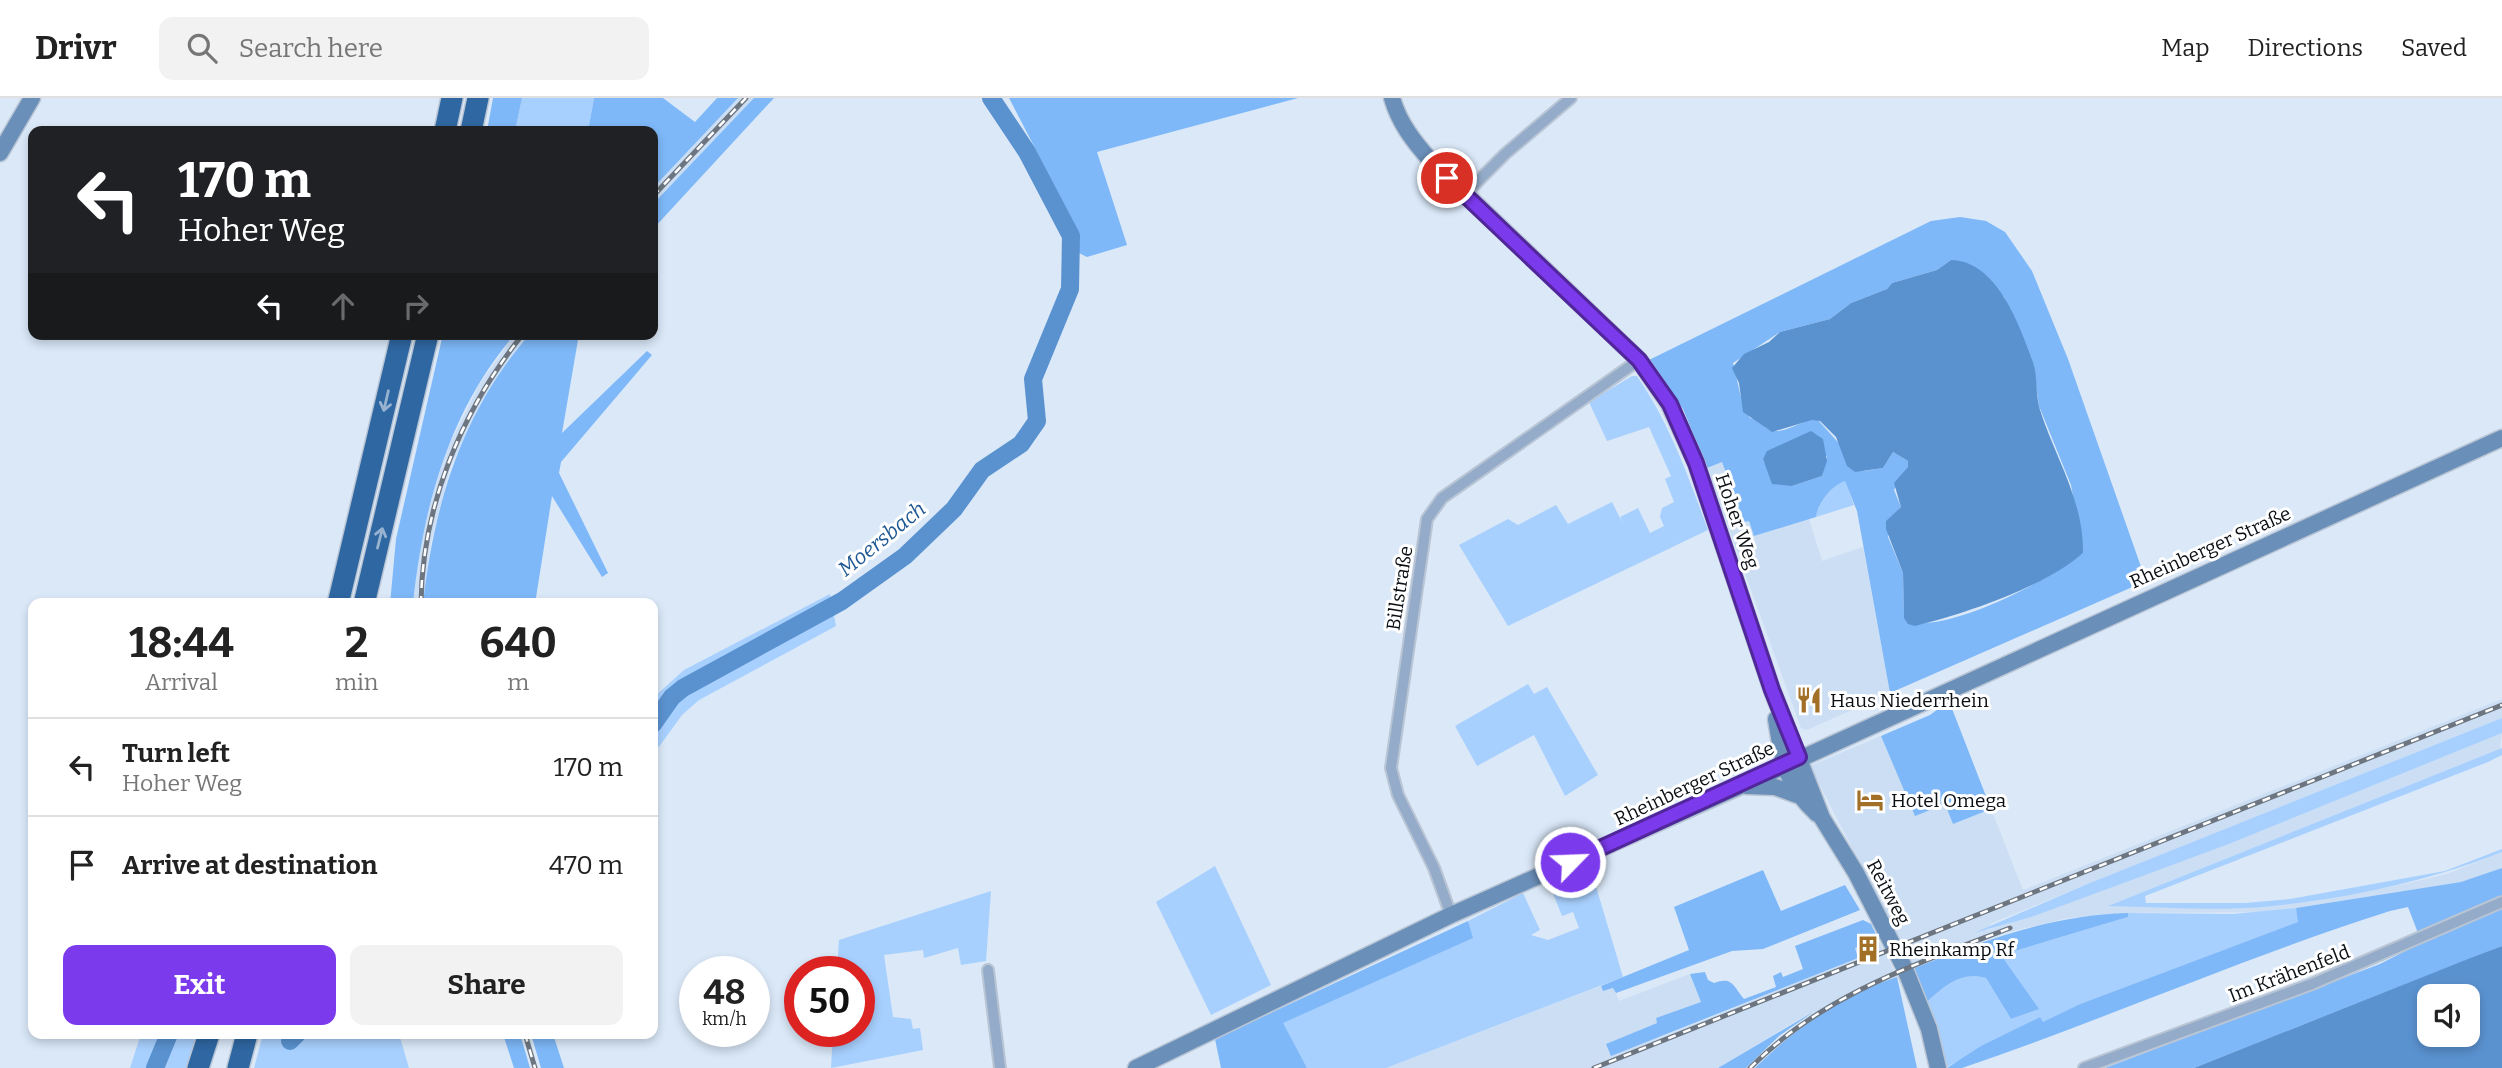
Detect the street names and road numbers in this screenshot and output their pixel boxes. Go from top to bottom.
street label: Hoher Weg [1711,471,1765,572]
street label: Rheinberger Straße [2126,502,2294,593]
street label: Billstraße [1381,544,1418,632]
street label: Rheinberger Straße [1611,736,1778,831]
street label: Reitweg [1862,856,1915,929]
street label: Im Krähenfeld [2225,940,2353,1007]

